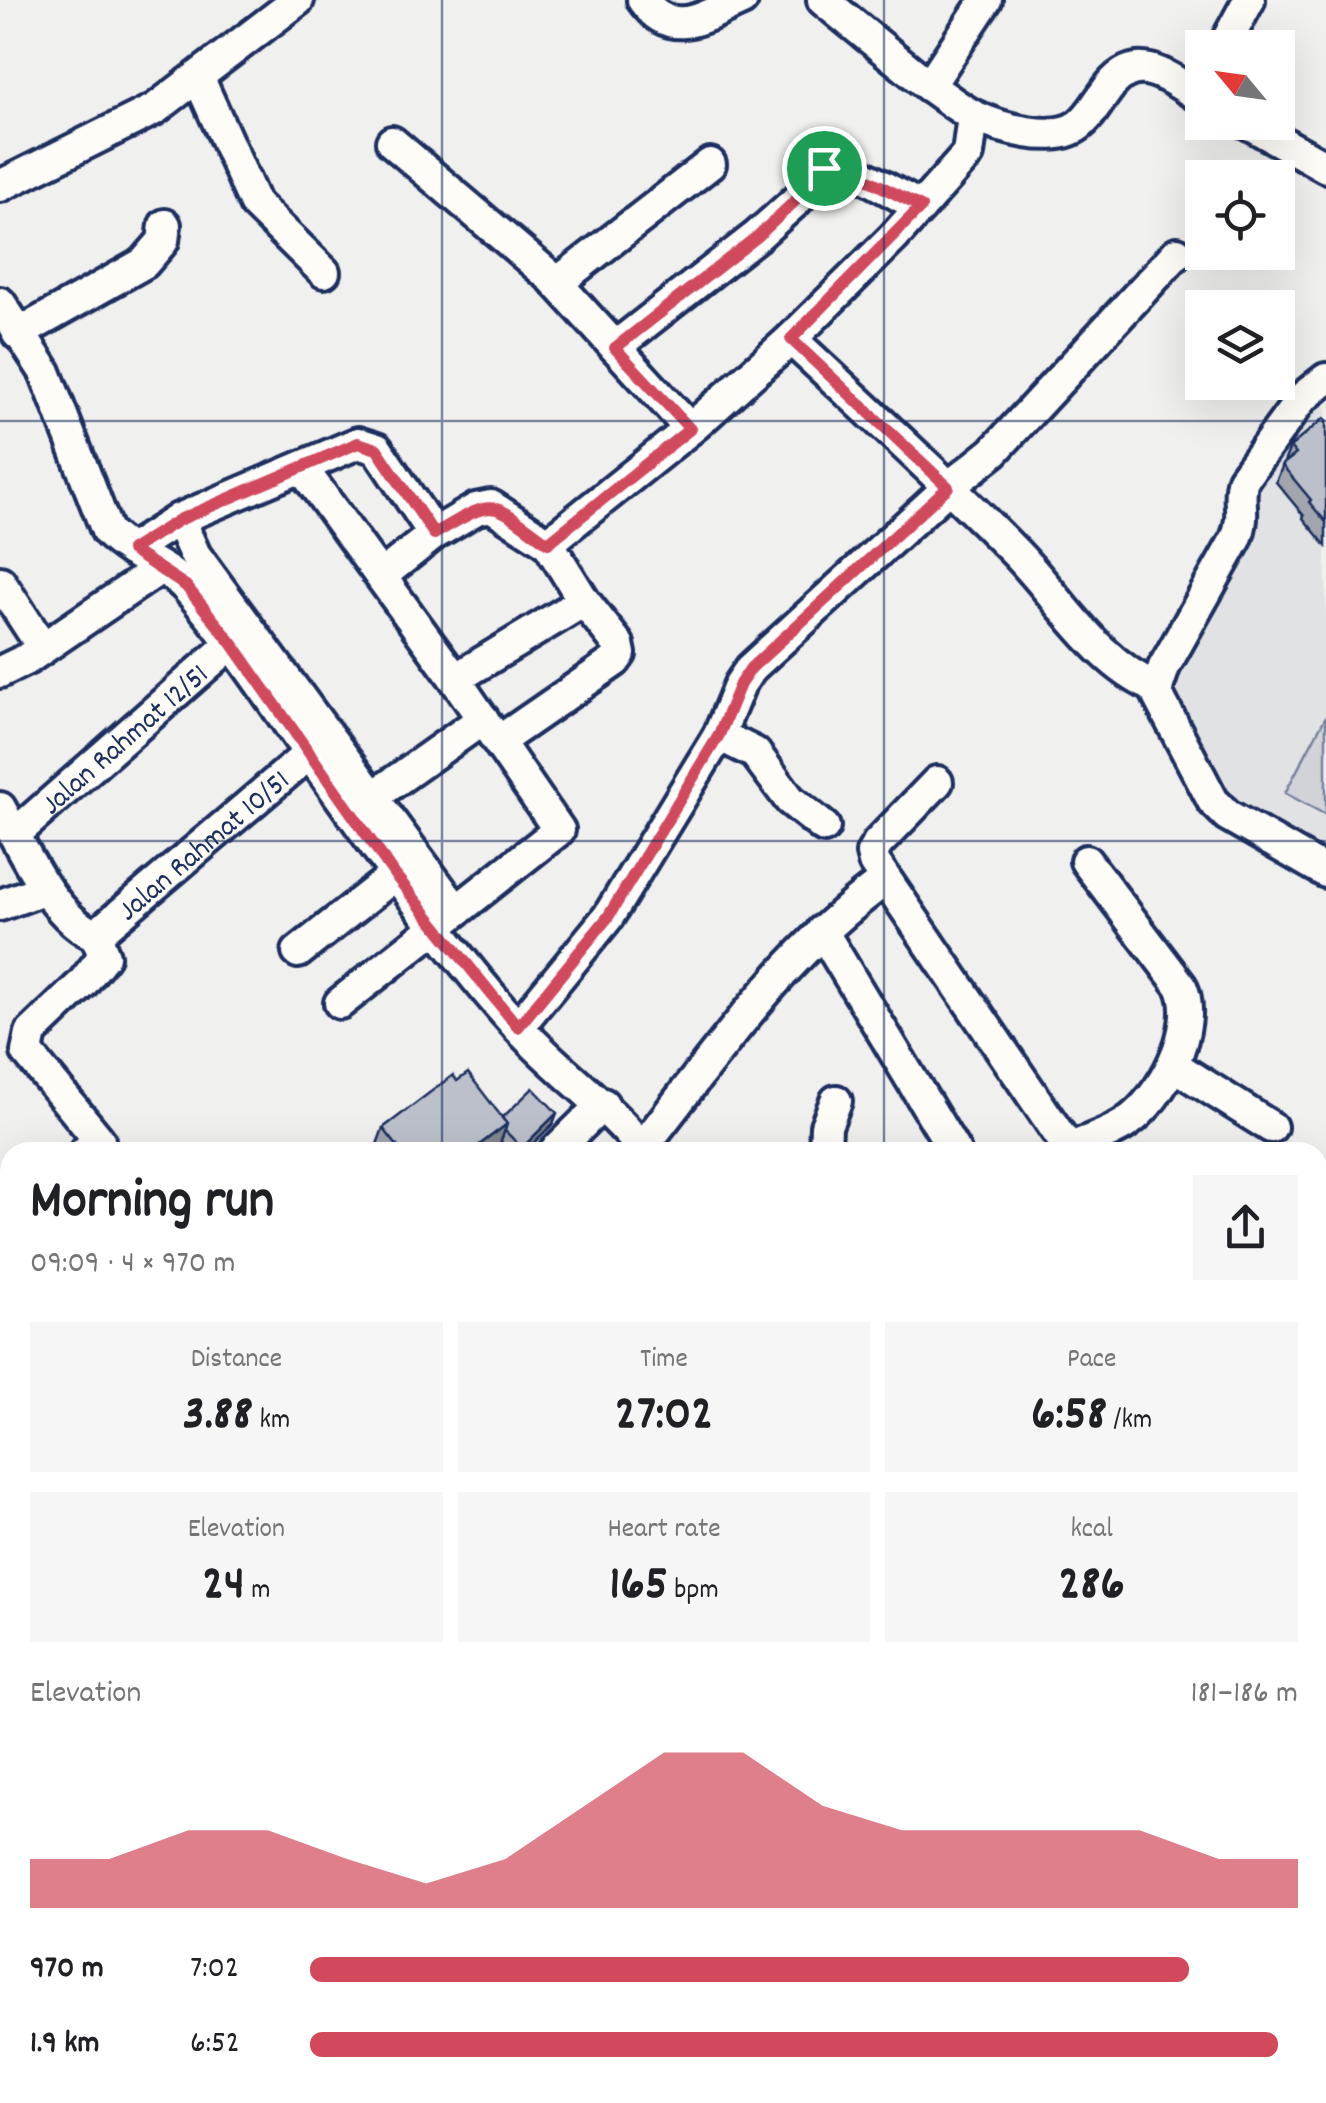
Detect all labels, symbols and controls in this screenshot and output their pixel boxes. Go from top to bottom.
north arrow [1185,30,1295,140]
map controls [1185,30,1295,400]
pin [782,126,867,211]
icon: arrive [797,141,852,196]
button: locate [1185,160,1295,270]
button: layers [1185,290,1295,400]
street label: Jalan Rahmat 12/51 [33,656,220,827]
street label: Jalan Rahmat 10/51 [110,762,301,933]
text: Morning run [30,1165,274,1244]
button: share [1193,1175,1298,1280]
text: 09:09 · 4 × 970 m [30,1242,236,1288]
text: Distance [191,1341,282,1381]
text: Time [640,1341,688,1381]
text: Pace [1067,1341,1116,1381]
text: 3.88 [182,1381,253,1453]
text: 27:02 [615,1381,713,1453]
text: 6:58 [1031,1381,1107,1453]
text: km [253,1402,290,1442]
text: /km [1107,1402,1152,1442]
text: Elevation [188,1511,285,1551]
text: Heart rate [607,1511,721,1551]
text: kcal [1070,1511,1113,1551]
text: 24 [202,1551,245,1623]
text: 165 [609,1551,668,1623]
text: 286 [1058,1551,1125,1623]
text: m [245,1572,270,1612]
text: bpm [668,1572,719,1612]
text: Elevation [30,1672,141,1718]
text: 181–186 m [1190,1672,1298,1718]
text: 970 m [30,1947,104,1993]
text: 7:02 [190,1947,239,1993]
text: 1.9 km [30,2022,99,2068]
text: 6:52 [190,2022,240,2068]

